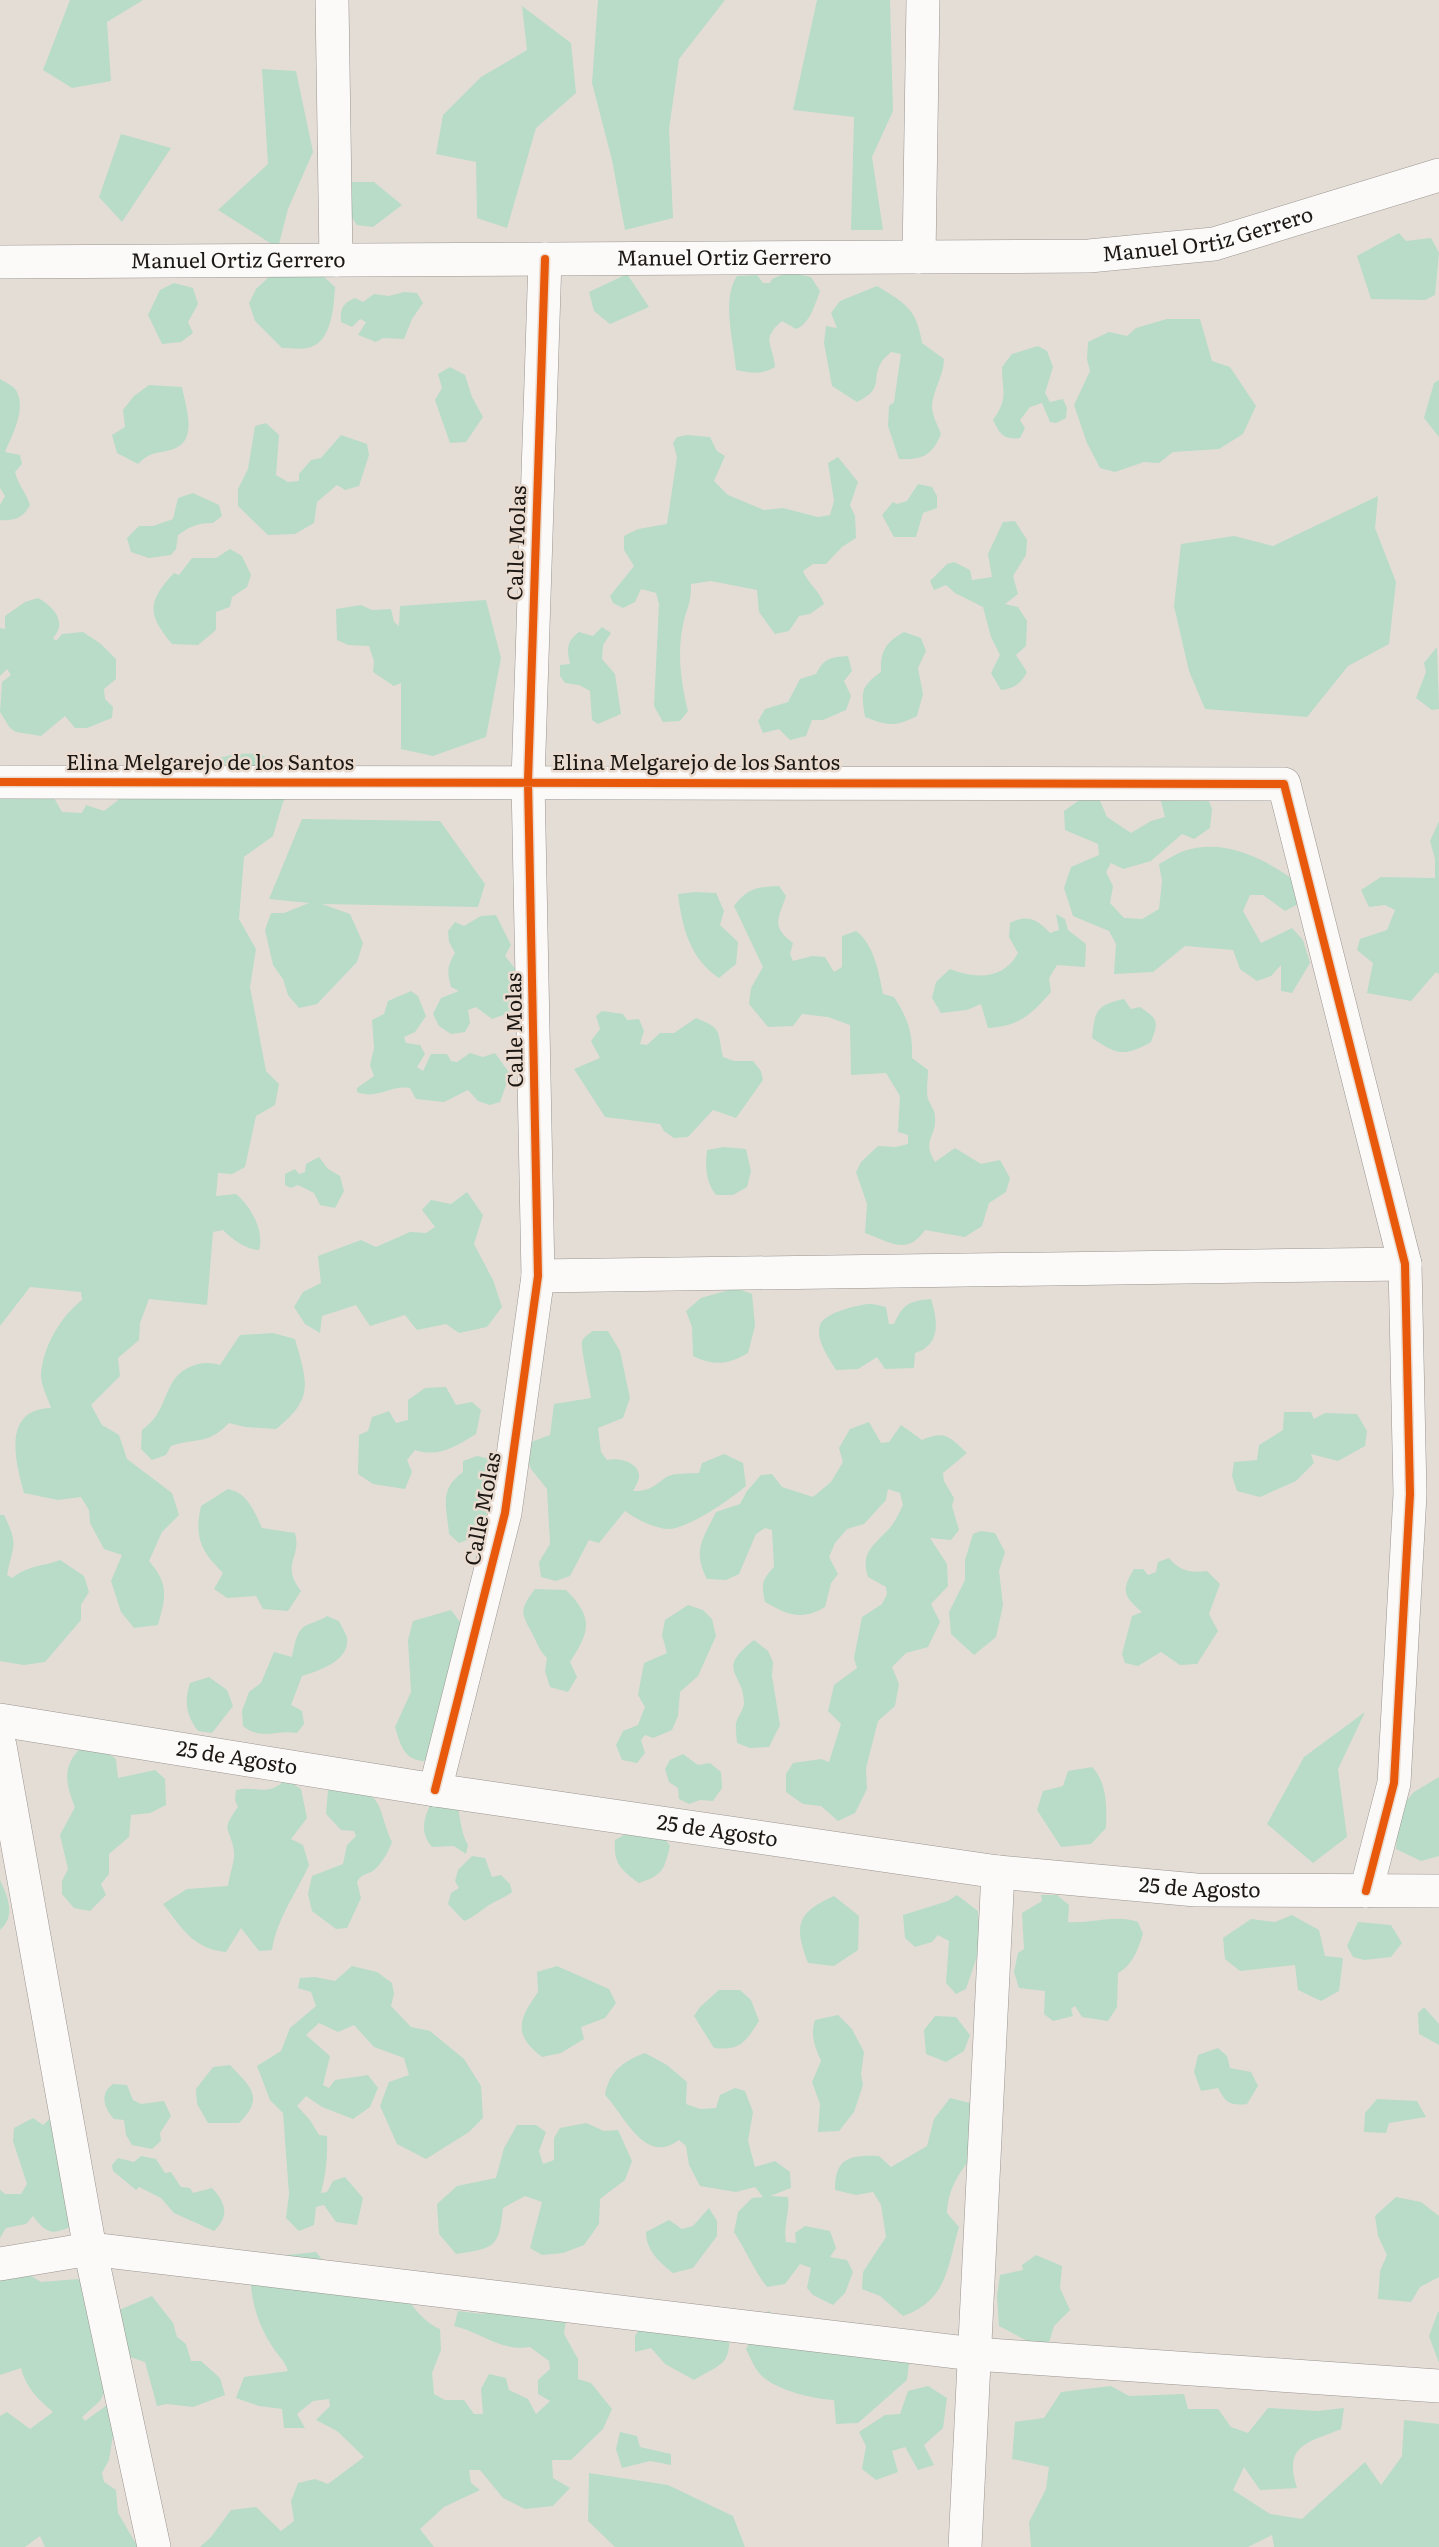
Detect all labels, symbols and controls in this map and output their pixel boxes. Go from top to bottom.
street label: Manuel Ortiz Gerrero [1101,197,1316,268]
street label: Manuel Ortiz Gerrero [616,239,832,272]
street label: Manuel Ortiz Gerrero [130,242,346,274]
street label: Calle Molas [497,485,532,601]
street label: Elina Melgarejo de los Santos [66,745,354,776]
street label: Elina Melgarejo de los Santos [552,745,840,776]
street label: Calle Molas [496,972,529,1088]
street label: Calle Molas [454,1449,507,1568]
street label: 25 de Agosto [175,1731,300,1781]
street label: 25 de Agosto [655,1805,780,1853]
street label: 25 de Agosto [1138,1867,1261,1903]

